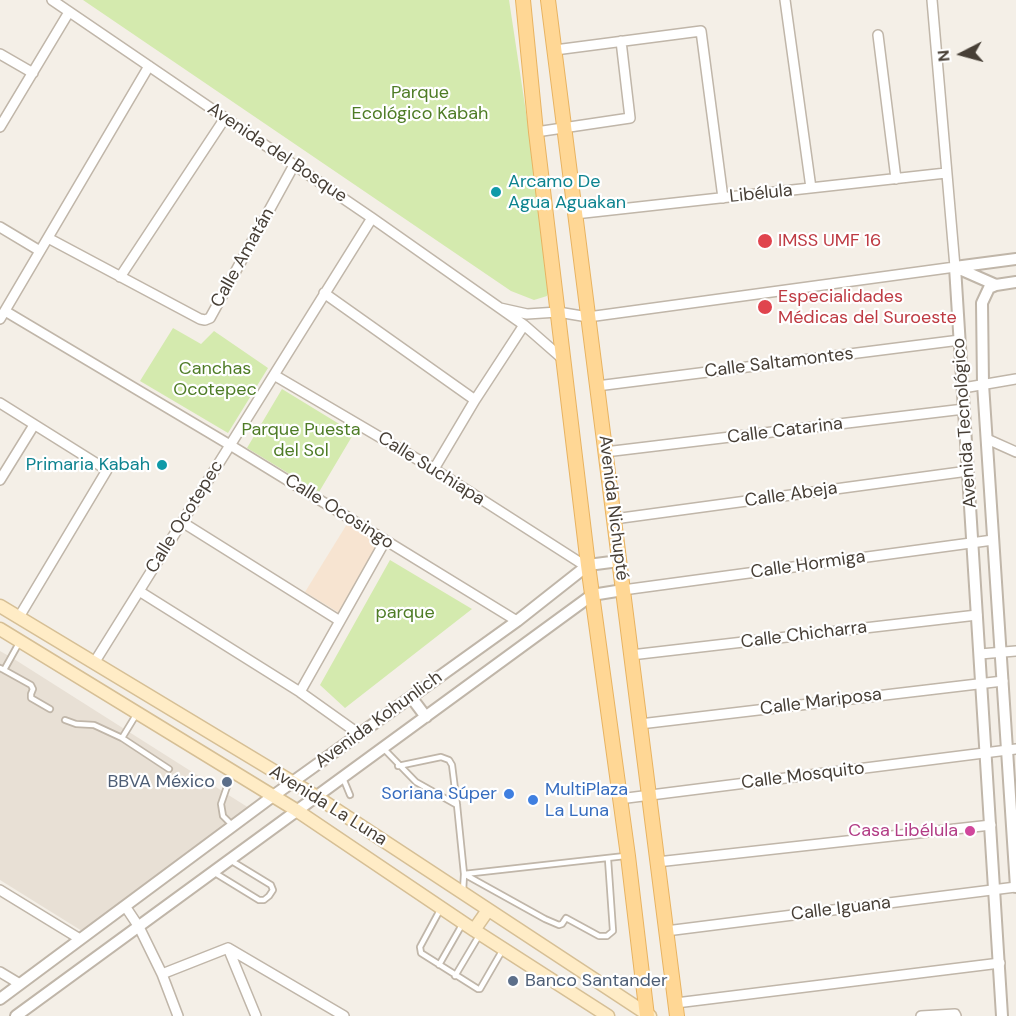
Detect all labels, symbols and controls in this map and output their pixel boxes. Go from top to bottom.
north arrow [932,24,992,84]
text: N [933,49,955,63]
park label: Parque Ecológico Kabah [352,82,488,124]
street label: Avenida del Bosque [203,98,351,208]
place label: Arcamo De Agua Aguakan [508,171,626,213]
street label: Libélula [728,180,794,208]
marker: Arcamo De Agua Aguakan [489,185,503,199]
street label: Calle Amatán [207,204,279,312]
place label: IMSS UMF 16 [778,230,881,252]
marker: IMSS UMF 16 [756,232,774,250]
place label: Especialidades Médicas del Suroeste [778,286,957,328]
marker: Especialidades Médicas del Suroeste [756,298,774,316]
street label: Avenida Tecnológico [948,337,982,509]
street label: Calle Saltamontes [703,343,855,383]
park label: Canchas Ocotepec [173,358,257,400]
street label: Calle Catarina [726,413,844,449]
park label: Parque Puesta del Sol [241,419,361,462]
street label: Calle Suchiapa [373,427,489,511]
street label: Avenida Nichupté [593,434,633,582]
place label: Primaria Kabah [26,454,150,476]
street label: Calle Ocotepec [142,457,228,577]
marker: Primaria Kabah [155,458,169,472]
street label: Calle Ocosingo [280,470,398,554]
street label: Calle Abeja [743,478,839,512]
street label: Calle Hormiga [749,546,867,584]
park label: parque [375,602,435,624]
street label: Calle Chicharra [740,617,868,653]
street label: Avenida Kohunlich [311,667,447,773]
street label: Calle Mariposa [759,684,883,720]
street label: Calle Mosquito [740,758,866,794]
street label: Avenida La Luna [265,761,391,851]
place label: BBVA México [107,771,215,793]
marker: BBVA México [220,775,234,789]
place label: MultiPlaza La Luna [545,779,628,822]
place label: Soriana Súper [381,783,497,805]
marker: Soriana Súper [502,787,516,801]
marker: MultiPlaza La Luna [526,793,540,807]
place label: Casa Libélula [848,820,958,842]
marker: Casa Libélula [963,824,977,838]
street label: Calle Iguana [790,892,892,926]
place label: Banco Santander [525,970,668,992]
marker: Banco Santander [506,974,520,988]

